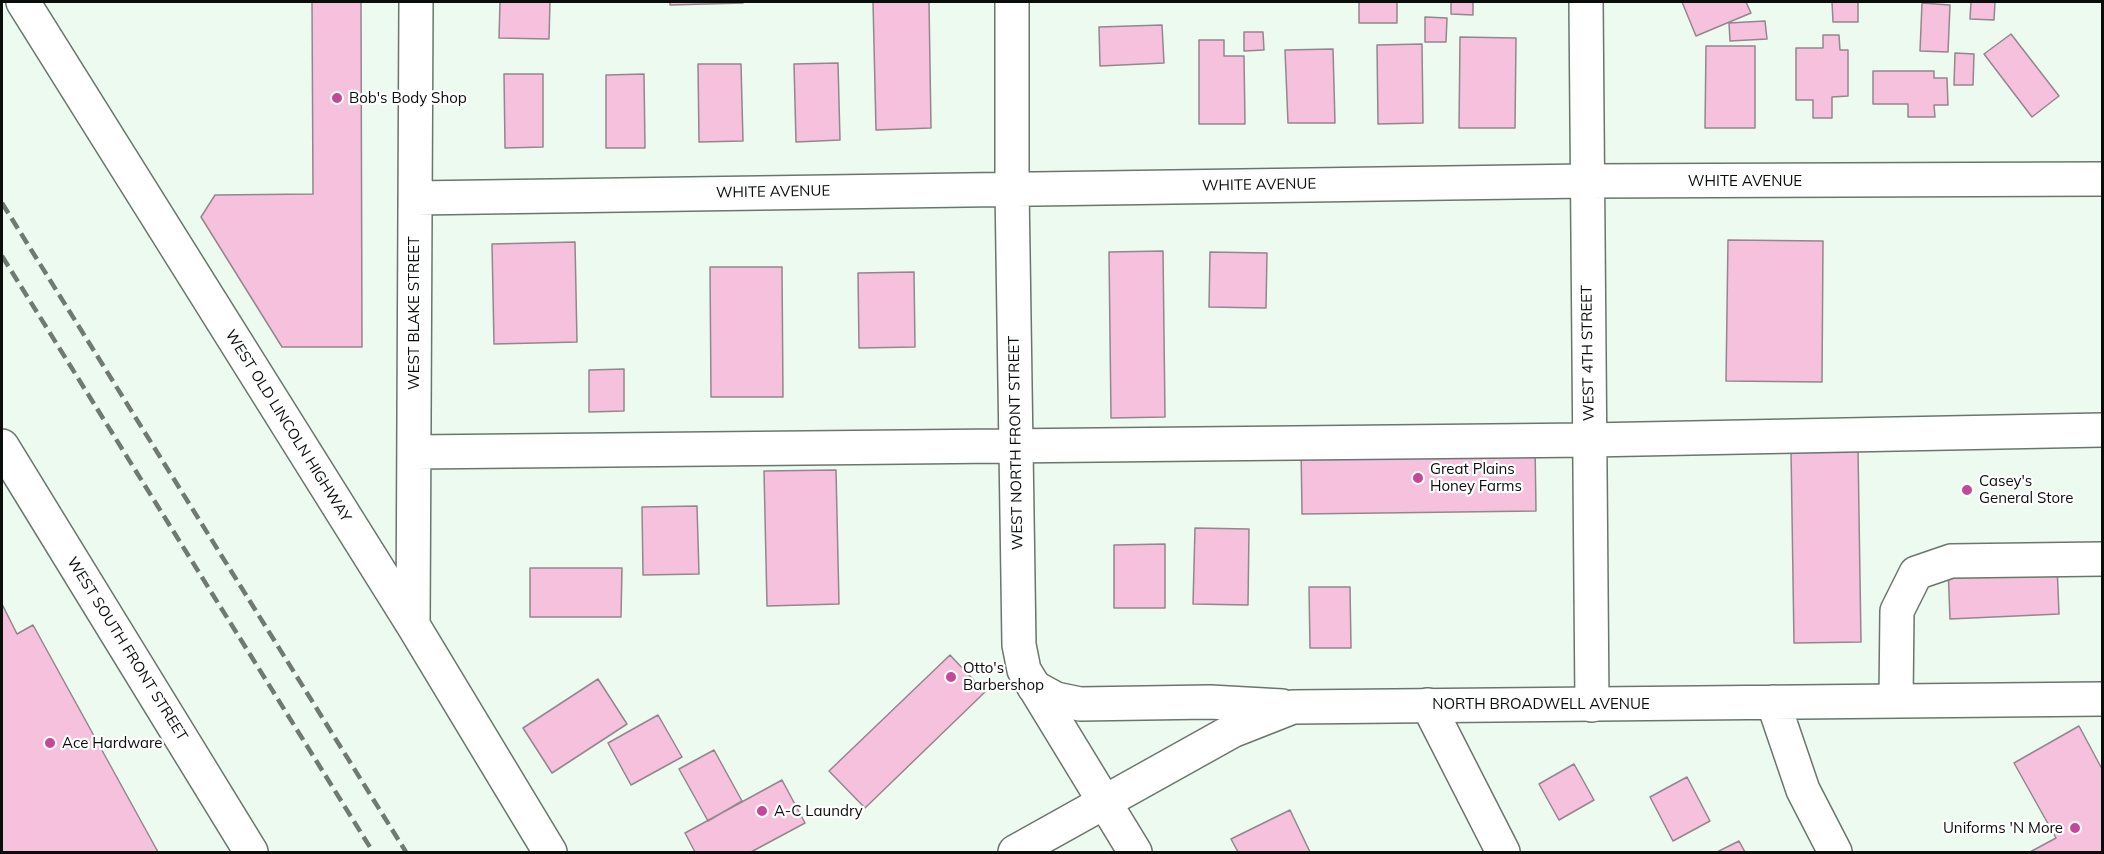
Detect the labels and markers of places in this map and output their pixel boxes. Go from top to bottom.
place label: Bob's Body Shop [349,89,467,107]
marker: Bob's Body Shop [330,91,344,105]
place label: Great Plains Honey Farms [1430,460,1522,495]
marker: Great Plains Honey Farms [1411,471,1425,485]
place label: Casey's General Store [1979,472,2073,507]
marker: Casey's General Store [1960,483,1974,497]
place label: Otto's Barbershop [963,659,1044,694]
marker: Otto's Barbershop [944,670,958,684]
place label: Ace Hardware [62,734,163,752]
marker: Ace Hardware [43,736,57,750]
place label: A-C Laundry [774,802,863,820]
marker: A-C Laundry [755,804,769,818]
place label: Uniforms 'N More [1943,819,2063,837]
marker: Uniforms 'N More [2068,821,2082,835]

